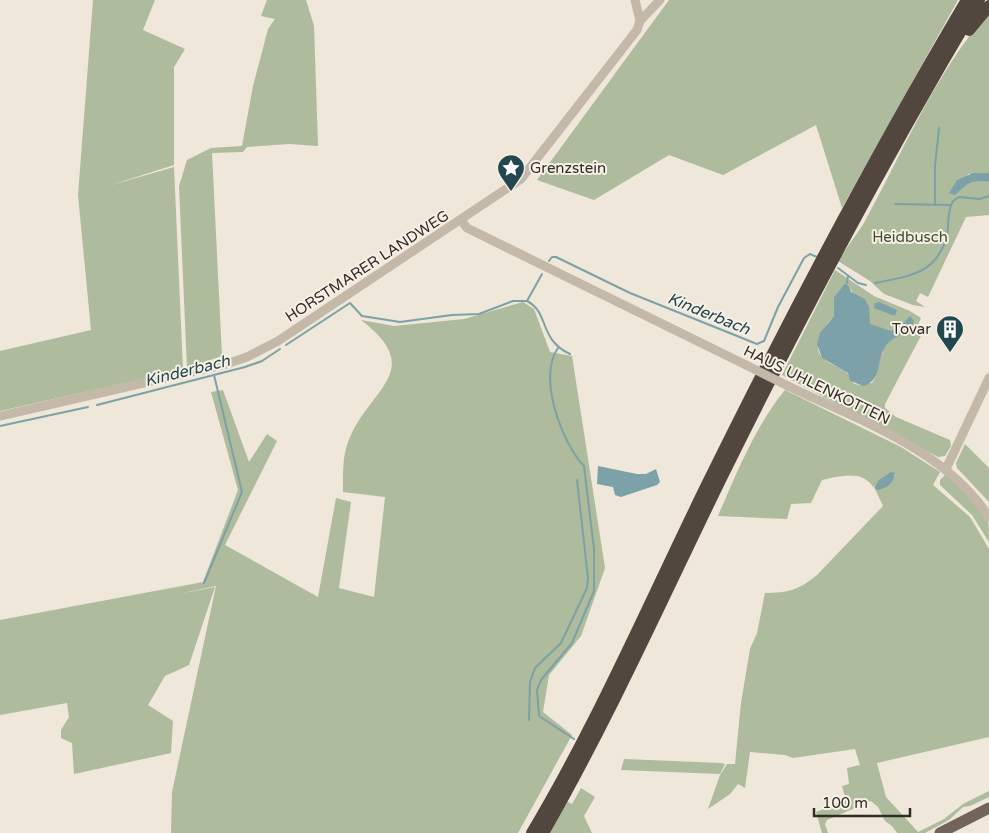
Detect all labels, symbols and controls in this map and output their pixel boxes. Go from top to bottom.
place icon: Grenzstein [496,153,526,192]
place label: Grenzstein [530,159,606,177]
street label: HORSTMARER LANDWEG [282,206,452,326]
park label: Heidbusch [872,228,948,246]
water label: Kinderbach [665,288,754,340]
building icon: Tovar [935,314,965,353]
place label: Tovar [892,320,931,338]
street label: HAUS UHLENKOTTEN [741,342,893,428]
water label: Kinderbach [143,350,233,391]
scale bar [814,786,910,818]
text: 100 m [822,794,868,812]

